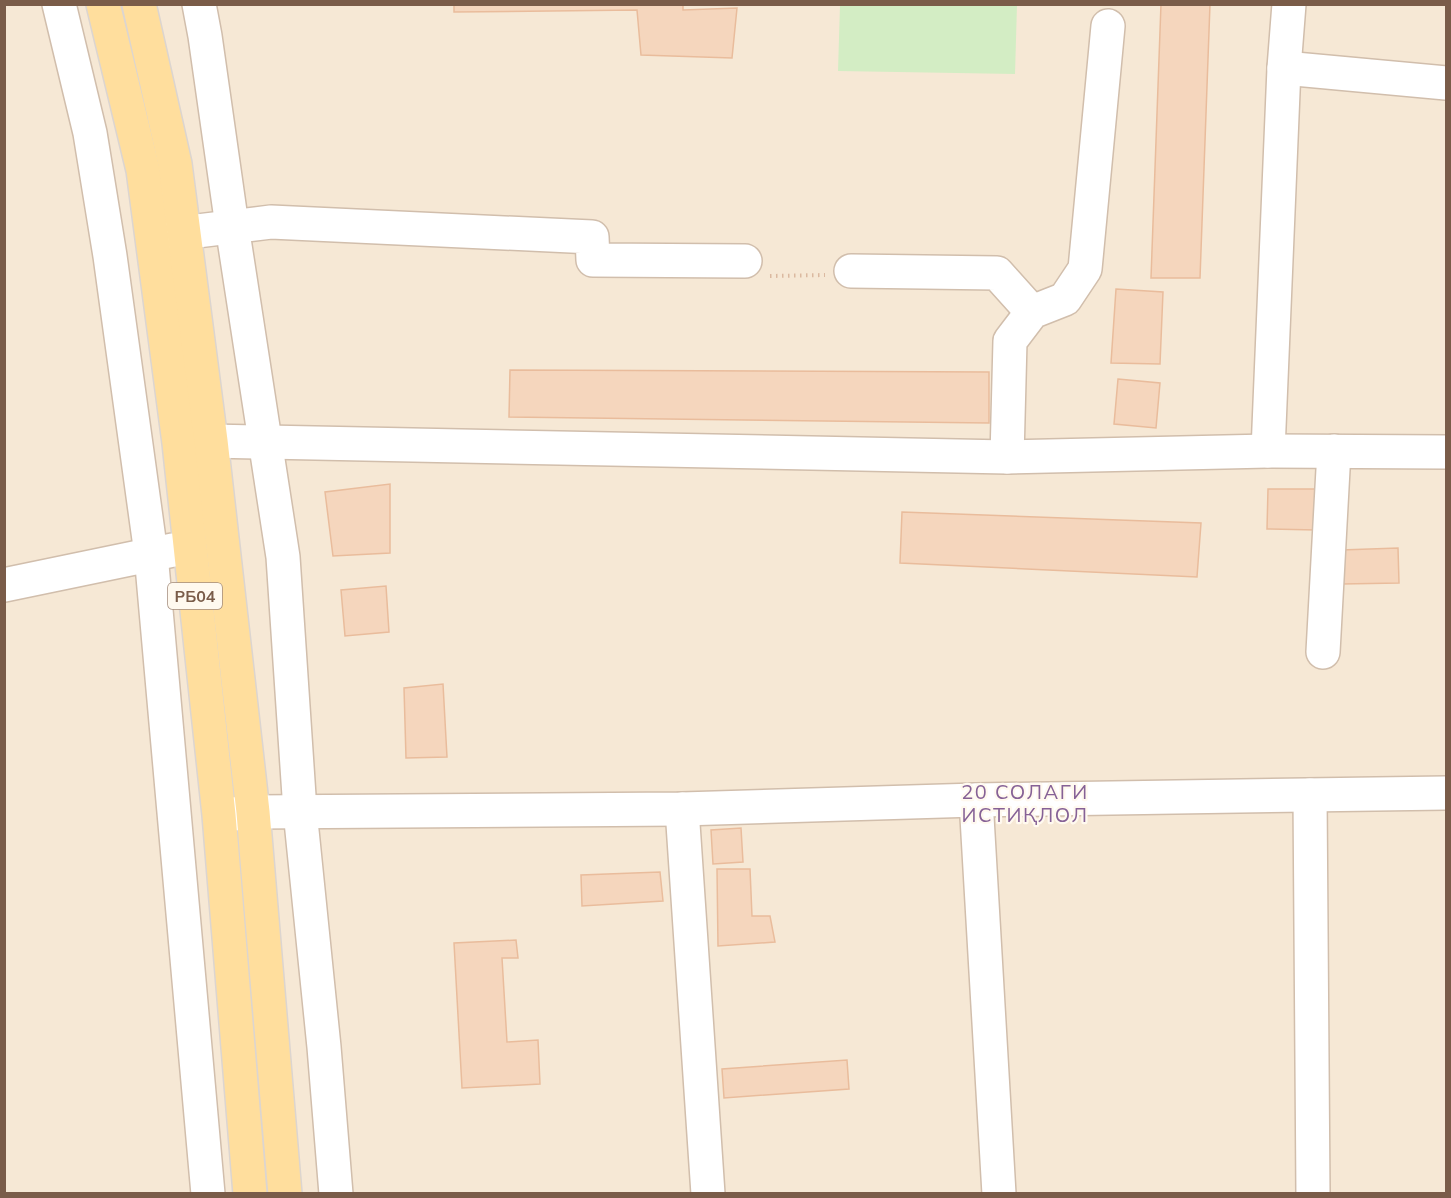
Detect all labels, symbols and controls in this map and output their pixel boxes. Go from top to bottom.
road number: РБ04 [168,583,222,609]
district label: 20 СОЛАГИ ИСТИҚЛОЛ [961,779,1089,827]

